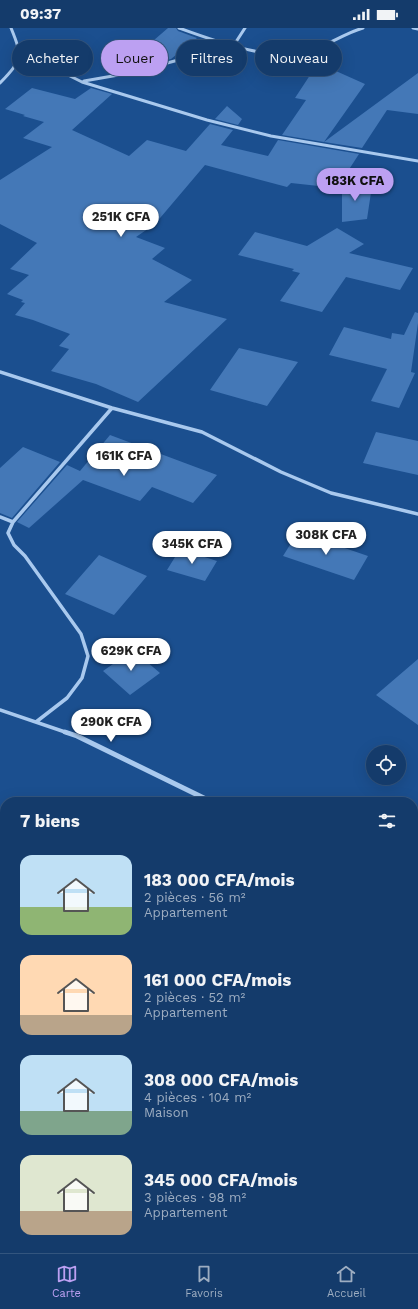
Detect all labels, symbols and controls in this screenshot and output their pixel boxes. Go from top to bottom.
text: 09:37 [20,5,61,23]
chip: Acheter [12,40,93,76]
chip: Louer [101,40,168,76]
chip: Filtres [176,40,247,76]
chip: Nouveau [255,40,342,76]
pin: 183K CFA [314,168,396,202]
text: 183K CFA [326,173,384,188]
pin: 251K CFA [80,204,162,238]
text: 251K CFA [92,209,150,224]
pin: 161K CFA [83,443,165,477]
text: 161K CFA [96,448,152,463]
pin: 308K CFA [285,522,367,556]
text: 308K CFA [295,527,357,542]
pin: 345K CFA [151,531,233,565]
text: 345K CFA [161,536,223,551]
pin: 629K CFA [90,638,172,672]
text: 629K CFA [100,643,162,658]
pin: 290K CFA [70,709,152,743]
text: 290K CFA [80,714,142,729]
map controls [366,745,406,785]
button: locate [366,745,406,785]
icon: filters [376,810,398,832]
text: 7 biens [20,811,80,831]
text: 183 000 CFA/mois [144,870,294,890]
icon: home [52,871,100,919]
text: 2 pièces · 56 m² [144,890,246,905]
text: Appartement [144,905,227,920]
text: 161 000 CFA/mois [144,970,291,990]
icon: home [52,971,100,1019]
text: 2 pièces · 52 m² [144,990,245,1005]
text: Appartement [144,1005,227,1020]
text: 308 000 CFA/mois [144,1070,298,1090]
icon: home [52,1071,100,1119]
text: 4 pièces · 104 m² [144,1090,251,1105]
text: Maison [144,1105,189,1120]
text: 345 000 CFA/mois [144,1170,298,1190]
icon: home [52,1171,100,1219]
text: 3 pièces · 98 m² [144,1190,246,1205]
text: Appartement [144,1205,227,1220]
tab: Carte [52,1263,81,1300]
tab: Favoris [185,1263,223,1300]
tab: Accueil [327,1263,366,1300]

